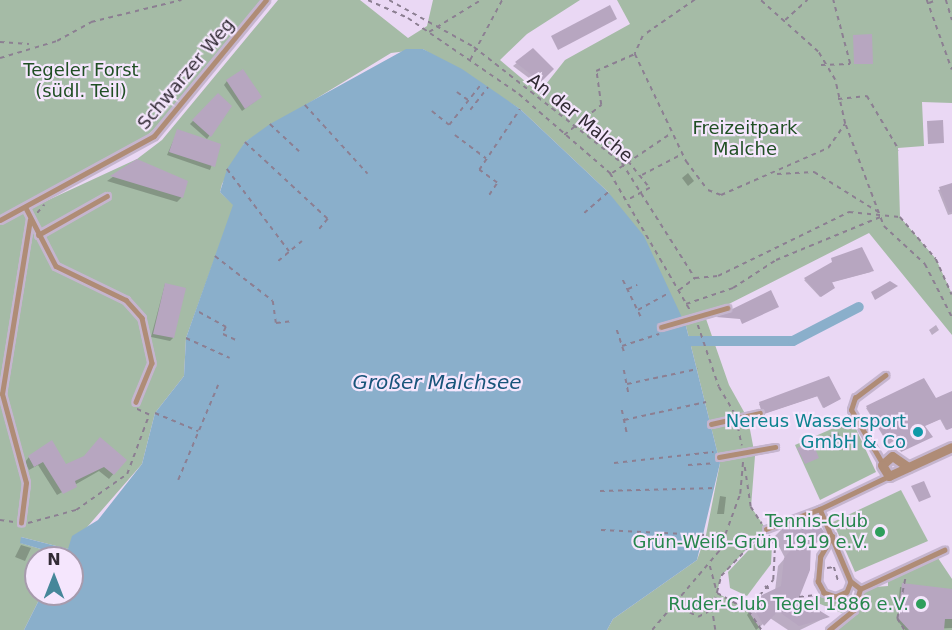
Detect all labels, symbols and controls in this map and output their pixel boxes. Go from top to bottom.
street label: Schwarzer Weg [133,14,239,134]
park label: Tegeler Forst (südl. Teil) [23,60,139,103]
street label: An der Malche [523,69,637,167]
park label: Freizeitpark Malche [693,118,797,160]
water label: Großer Malchsee [352,370,522,394]
place label: Nereus Wassersport GmbH & Co [726,411,906,454]
marker: Nereus Wassersport GmbH & Co [911,425,925,439]
place label: Tennis-Club Grün-Weiß-Grün 1919 e.V. [632,511,868,554]
marker: Tennis-Club Grün-Weiß-Grün 1919 e.V. [873,525,887,539]
north arrow [24,546,84,606]
text: N [47,550,61,569]
place label: Ruder-Club Tegel 1886 e.V. [668,593,909,615]
marker: Ruder-Club Tegel 1886 e.V. [914,597,928,611]

